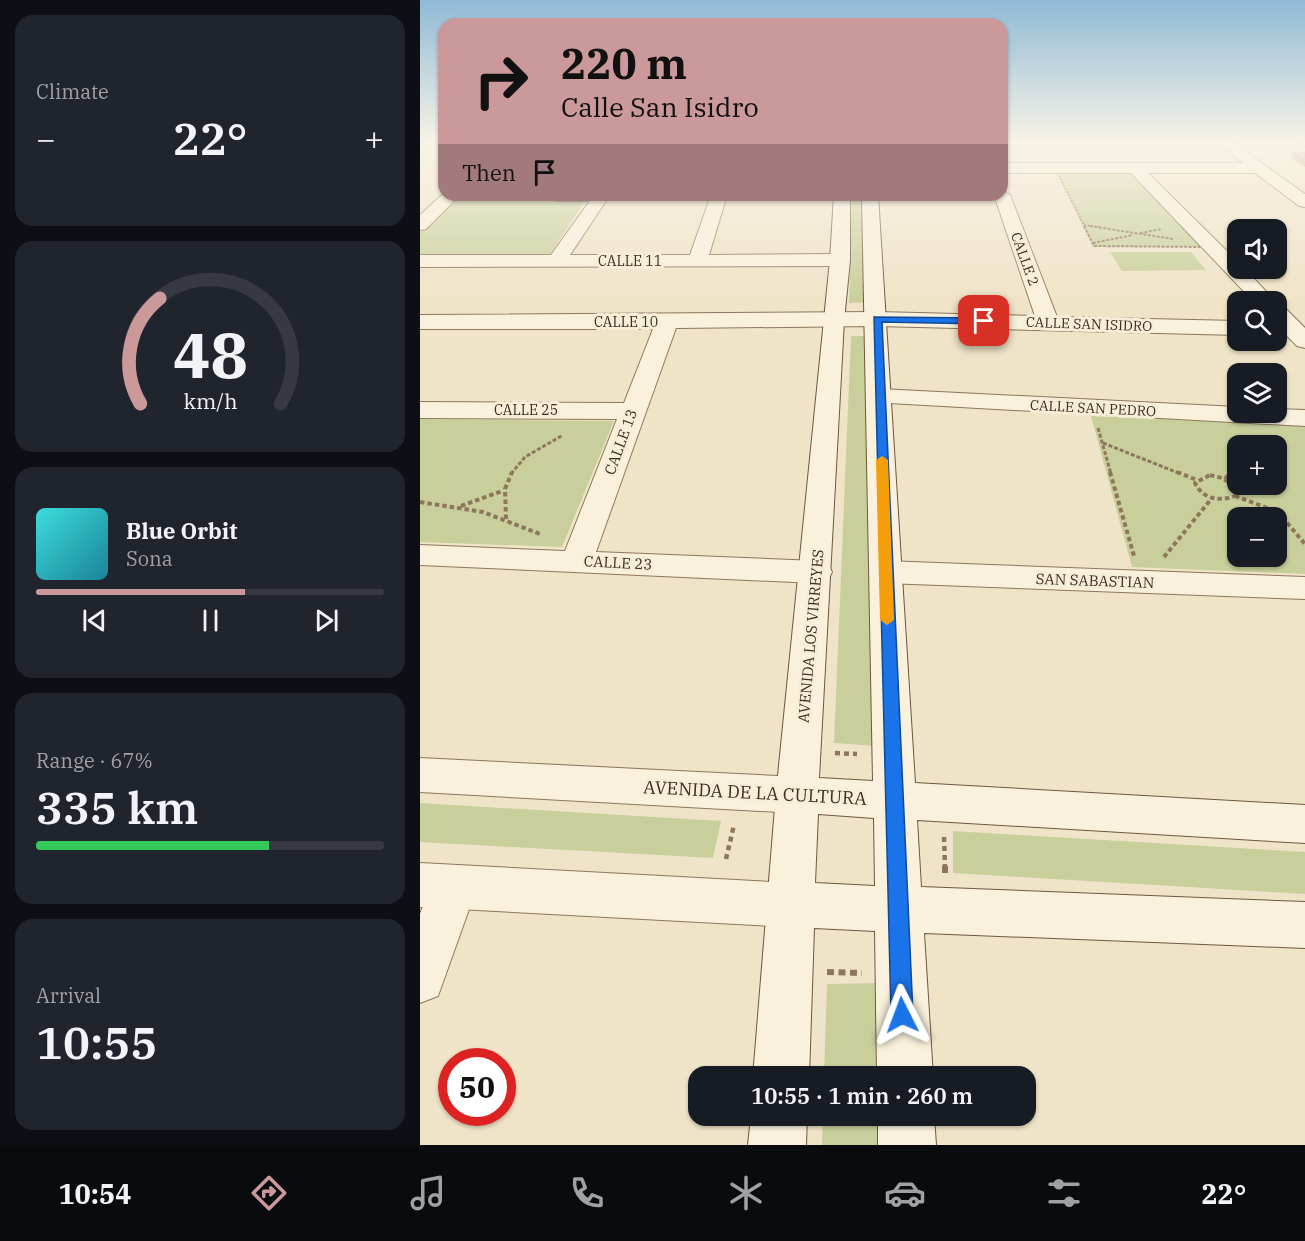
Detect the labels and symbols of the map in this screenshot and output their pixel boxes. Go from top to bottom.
street label: CALLE 2 [1007,230,1043,288]
street label: CALLE 11 [598,252,662,270]
pin [958,295,1009,346]
street label: CALLE 10 [594,313,658,331]
street label: CALLE SAN ISIDRO [1026,313,1152,335]
street label: CALLE SAN PEDRO [1030,396,1156,420]
street label: CALLE 25 [494,401,558,419]
street label: CALLE 13 [600,406,641,477]
street label: AVENIDA LOS VIRREYES [793,548,828,724]
street label: CALLE 23 [583,551,653,574]
street label: SAN SABASTIAN [1035,569,1155,592]
street label: AVENIDA DE LA CULTURA [643,775,868,810]
position arrow [870,983,934,1047]
speed limit sign: 50 [438,1048,516,1126]

